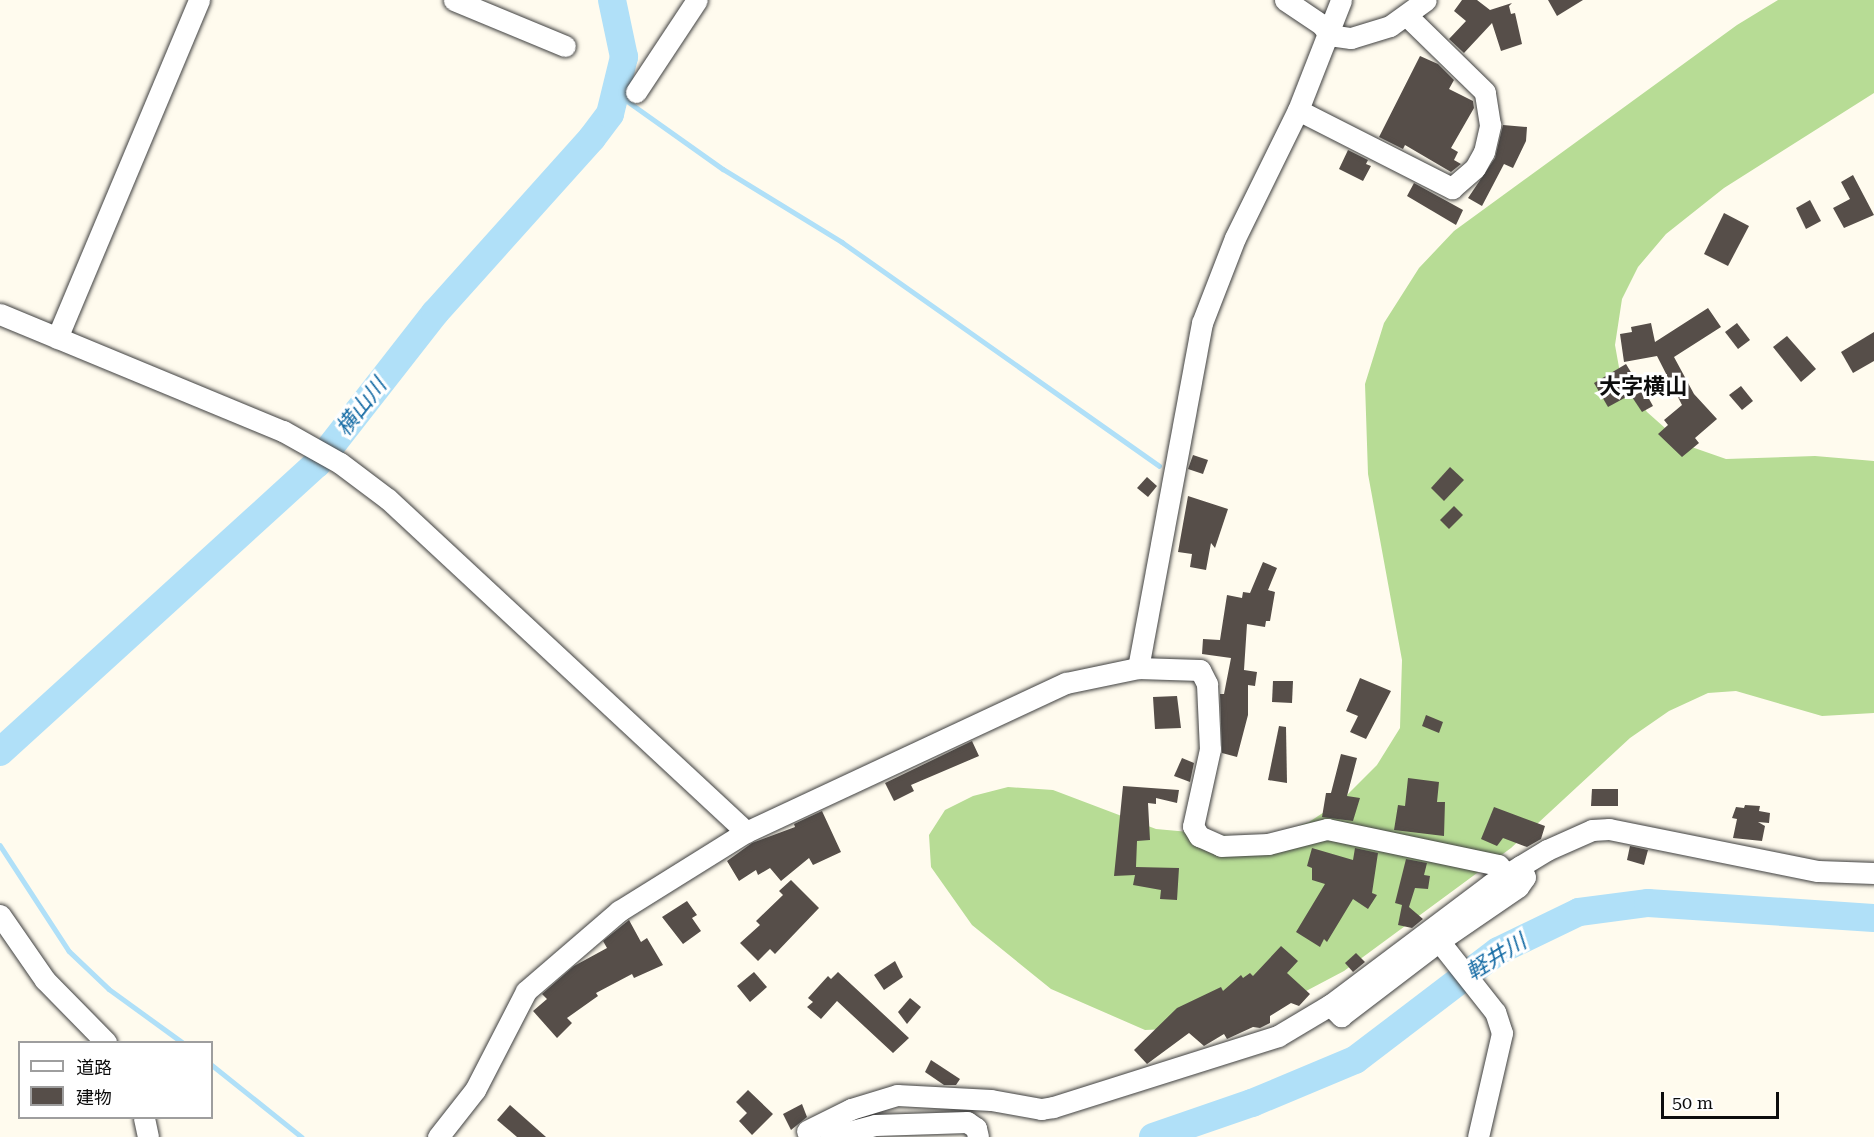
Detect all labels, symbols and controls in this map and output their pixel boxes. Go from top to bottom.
water label: 横山川 [330,373,392,441]
district label: 大字横山 [1599,374,1687,400]
water label: 軽井川 [1461,928,1531,986]
legend [18,1041,213,1119]
text: 道路 [76,1057,112,1078]
scale bar [1664,1080,1782,1118]
text: 建物 [76,1087,112,1108]
text: 50 m [1672,1092,1713,1113]

